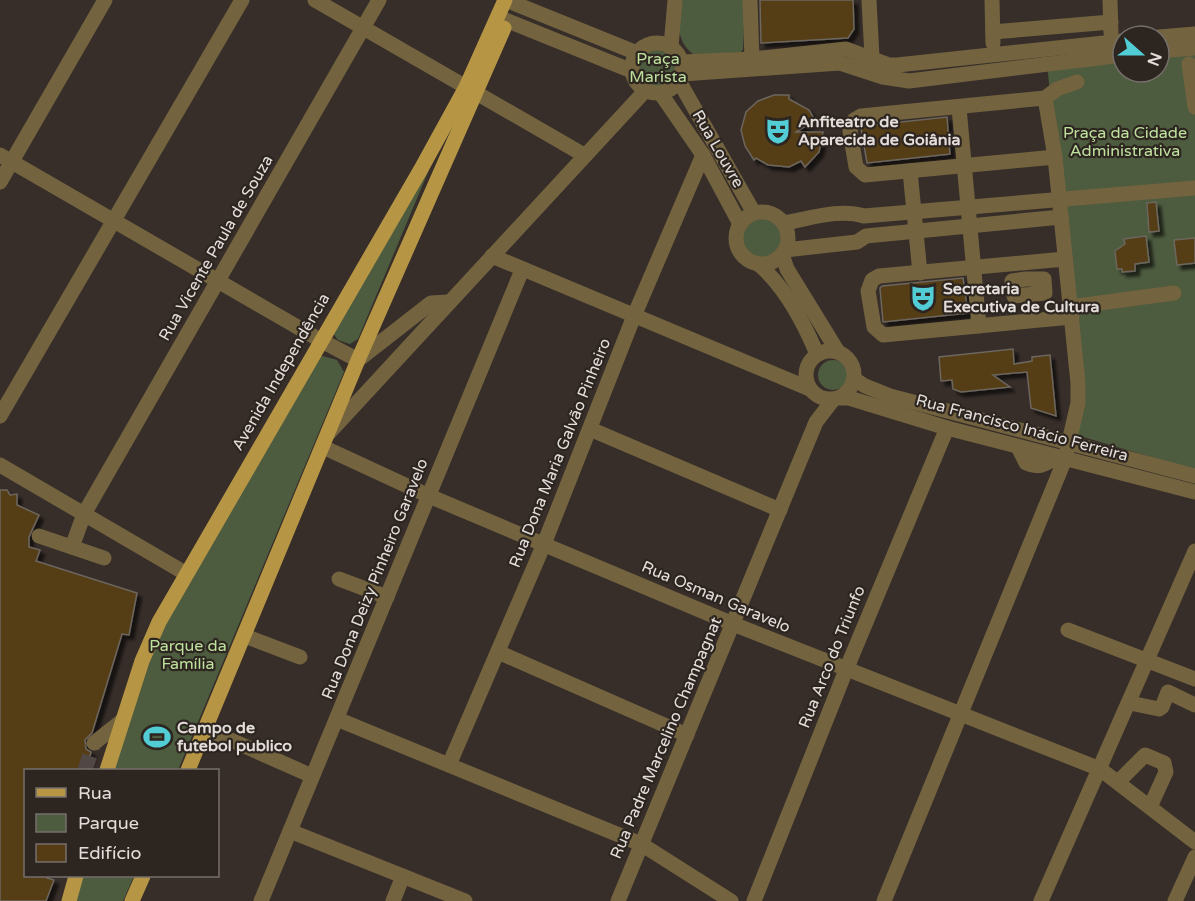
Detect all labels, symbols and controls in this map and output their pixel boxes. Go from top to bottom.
north arrow [1111,24,1171,84]
park label: Praça Marista [629,49,687,87]
text: N [1142,49,1166,69]
street label: Rua Louvre [688,107,748,191]
place label: Anfiteatro de Aparecida de Goiânia [798,112,960,150]
theatre icon: Anfiteatro de Aparecida de Goiânia [763,116,793,146]
park label: Praça da Cidade Administrativa [1063,123,1187,161]
street label: Rua Vicente Paula de Souza [155,152,277,344]
place label: Secretaria Executiva de Cultura [943,279,1100,317]
theatre icon: Secretaria Executiva de Cultura [908,283,938,313]
street label: Avenida Independência [228,290,334,454]
street label: Rua Dona Maria Galvão Pinheiro [505,335,615,571]
street label: Rua Francisco Inácio Ferreira [914,390,1130,466]
street label: Rua Dona Deizy Pinheiro Garavelo [317,456,433,702]
street label: Rua Osman Garavelo [639,557,793,637]
street label: Rua Arco do Triunfo [794,583,870,731]
street label: Rua Padre Marcelino Champagnat [606,614,726,862]
park label: Parque da Família [149,636,227,674]
place label: Campo de futebol publico [176,718,292,756]
sports icon: Campo de futebol publico [142,722,172,752]
legend [24,769,219,877]
text: Rua [78,782,112,804]
text: Parque [78,812,139,834]
text: Edifício [78,842,142,864]

